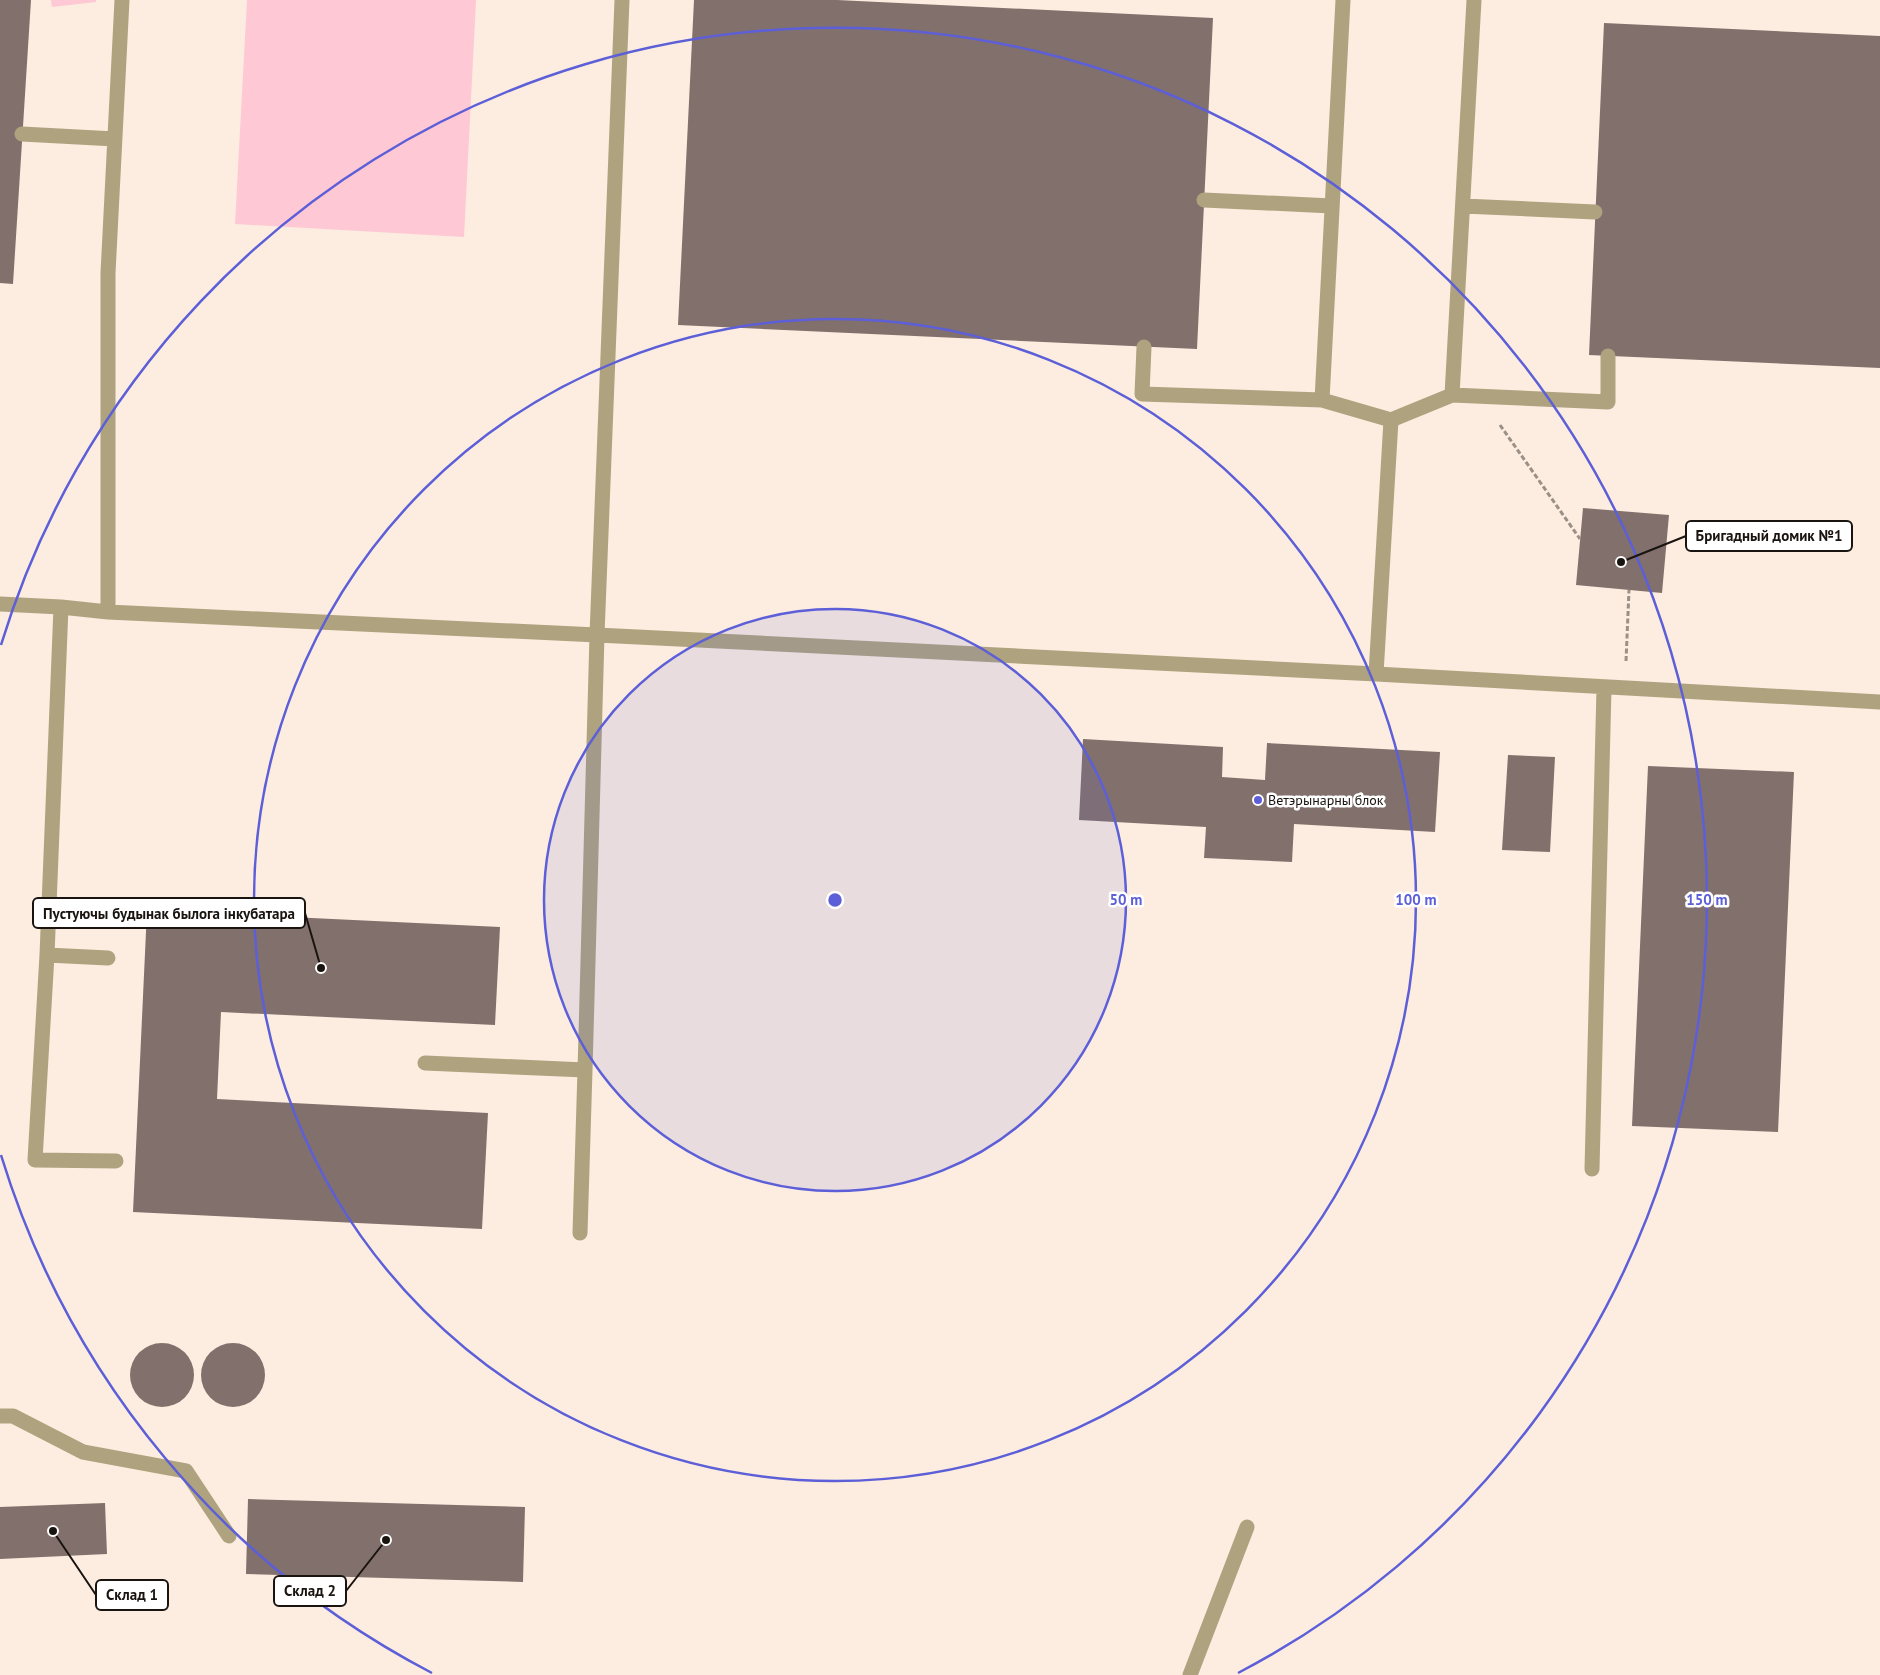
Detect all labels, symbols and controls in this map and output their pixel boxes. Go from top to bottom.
callout: Бригадный домик №1 [1686,521,1852,551]
text: Бригадный домик №1 [1696,526,1842,545]
place label: Ветэрынарны блок [1268,791,1384,809]
marker: Ветэрынарны блок [1252,794,1264,806]
text: 50 m [1110,890,1142,909]
text: 100 m [1395,890,1437,909]
text: 150 m [1686,890,1728,909]
centre of rings [826,891,844,909]
callout: Пустуючы будынак былога інкубатара [33,898,305,928]
text: Пустуючы будынак былога інкубатара [43,904,295,923]
callout: Склад 2 [274,1576,346,1606]
callout: Склад 1 [96,1580,168,1610]
text: Склад 2 [284,1581,336,1600]
text: Склад 1 [106,1585,158,1604]

